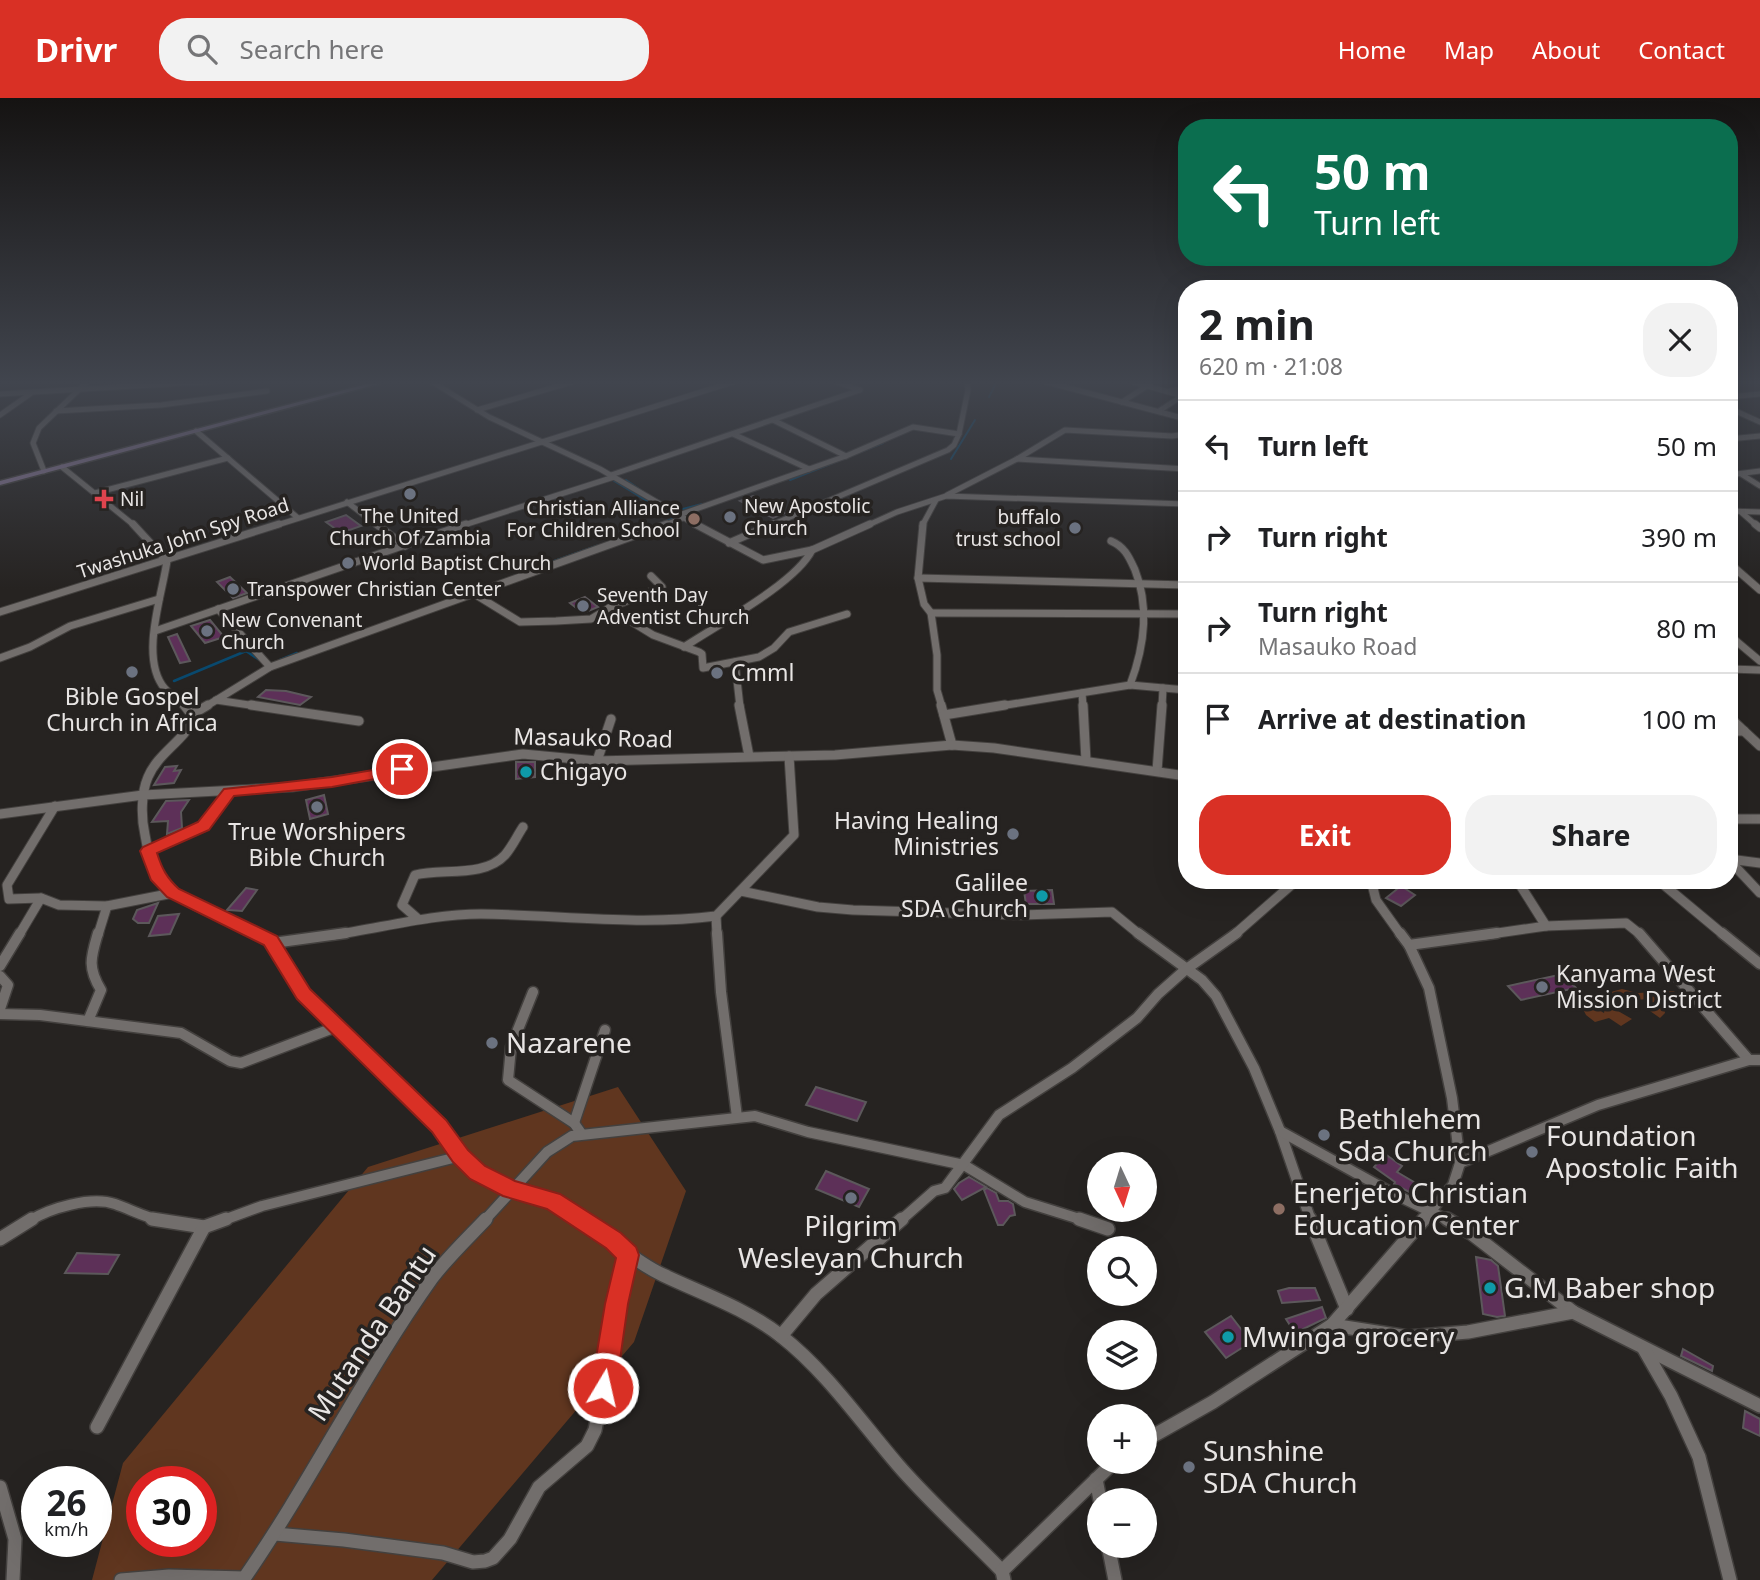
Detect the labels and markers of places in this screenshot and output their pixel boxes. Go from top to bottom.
place label: Nil [120,486,144,512]
marker: The United Church Of Zambia [402,486,418,502]
marker: Nil [94,489,114,509]
place label: New Apostolic Church [744,493,870,541]
place label: Christian Alliance For Children School [507,495,680,543]
place label: The United Church Of Zambia [329,503,491,551]
place label: buffalo trust school [956,504,1061,552]
marker: New Apostolic Church [722,509,738,525]
marker: Christian Alliance For Children School [686,511,702,527]
marker: buffalo trust school [1067,520,1083,536]
place label: World Baptist Church [362,550,551,576]
marker: World Baptist Church [340,555,356,571]
place label: Transpower Christian Center [247,576,502,602]
marker: Transpower Christian Center [225,581,241,597]
place label: Seventh Day Adventist Church [597,582,749,630]
marker: Seventh Day Adventist Church [575,598,591,614]
place label: New Convenant Church [221,607,362,655]
marker: New Convenant Church [199,623,215,639]
place label: Cmml [731,656,794,688]
marker: Bible Gospel Church in Africa [124,664,140,680]
marker: Cmml [709,665,725,681]
place label: Bible Gospel Church in Africa [46,680,218,738]
pin [372,739,432,799]
place label: Chigayo [540,755,627,787]
marker: Chigayo [518,764,534,780]
marker: True Worshipers Bible Church [309,799,325,815]
place label: Having Healing Ministries [834,804,999,862]
place label: True Worshipers Bible Church [228,815,406,873]
marker: Having Healing Ministries [1005,826,1021,842]
place label: Galilee SDA Church [901,866,1028,924]
marker: Galilee SDA Church [1034,888,1050,904]
place label: Kanyama West Mission District [1556,957,1722,1015]
marker: Kanyama West Mission District [1534,979,1550,995]
place label: Nazarene [506,1023,632,1061]
marker: Nazarene [484,1035,500,1051]
place label: Bethlehem Sda Church [1338,1099,1488,1169]
place label: Foundation Apostolic Faith [1546,1116,1739,1186]
marker: Bethlehem Sda Church [1316,1127,1332,1143]
marker: Foundation Apostolic Faith [1524,1144,1540,1160]
place label: Enerjeto Christian Education Center [1293,1173,1528,1243]
marker: Pilgrim Wesleyan Church [843,1190,859,1206]
marker: Enerjeto Christian Education Center [1271,1201,1287,1217]
place label: Pilgrim Wesleyan Church [738,1206,964,1276]
place label: G.M Baber shop [1504,1268,1715,1306]
marker: G.M Baber shop [1482,1280,1498,1296]
place label: Mwinga grocery [1242,1317,1455,1355]
marker: Mwinga grocery [1220,1329,1236,1345]
place label: Sunshine SDA Church [1203,1431,1357,1501]
marker: Sunshine SDA Church [1181,1459,1197,1475]

